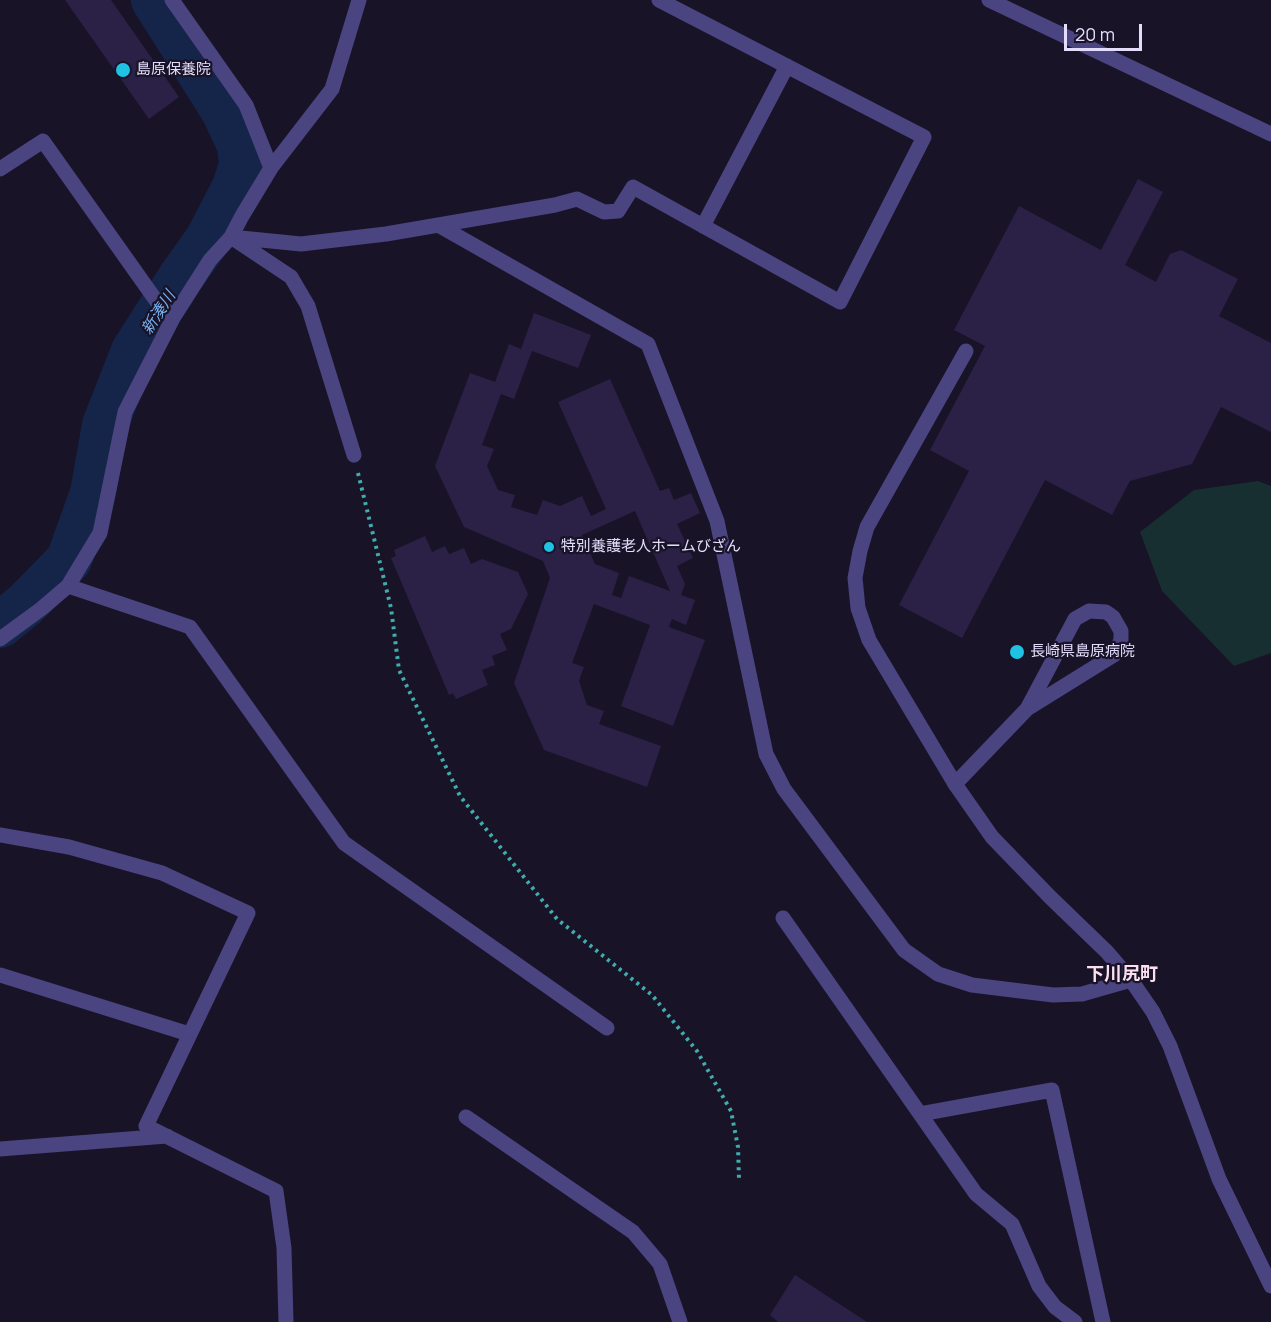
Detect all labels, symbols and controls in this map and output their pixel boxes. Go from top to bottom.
scale bar [1067,12,1145,50]
text: 20 m [1075,22,1115,46]
marker: 島原保養院 [114,61,132,79]
place label: 島原保養院 [136,61,211,79]
water label: 新湊川 [138,288,180,338]
place label: 特別養護老人ホームびざん [561,538,741,556]
marker: 特別養護老人ホームびざん [542,540,556,554]
marker: 長崎県島原病院 [1008,643,1026,661]
place label: 長崎県島原病院 [1030,643,1135,661]
district label: 下川尻町 [1086,964,1158,986]

